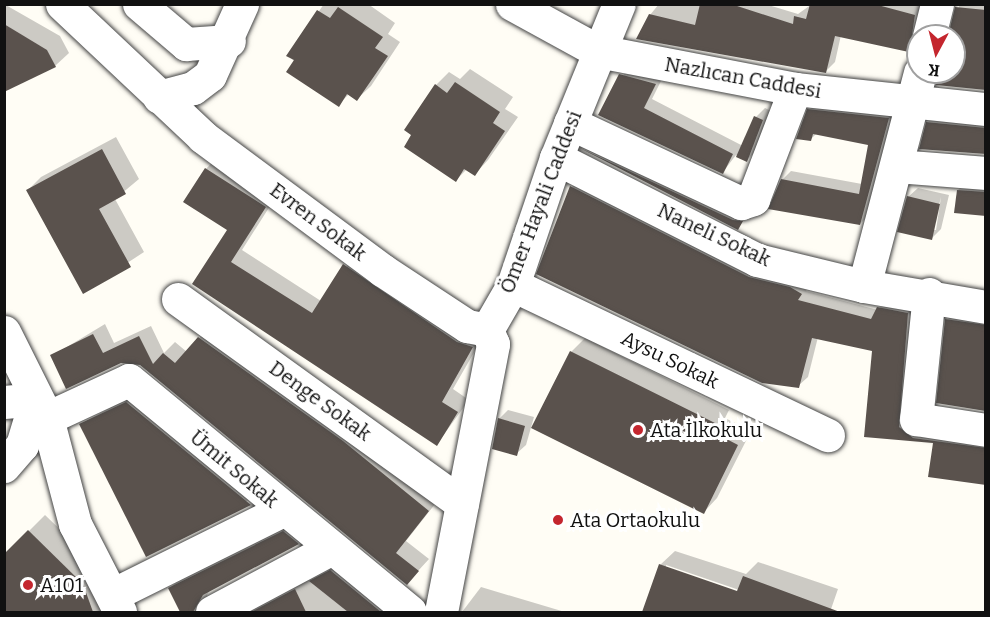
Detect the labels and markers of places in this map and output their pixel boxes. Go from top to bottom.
place label: Ata İlkokulu [650,418,762,442]
marker: Ata İlkokulu [631,423,645,437]
place label: Ata Ortaokulu [570,508,700,532]
marker: Ata Ortaokulu [551,513,565,527]
place label: A101 [40,573,83,597]
marker: A101 [21,578,35,592]

